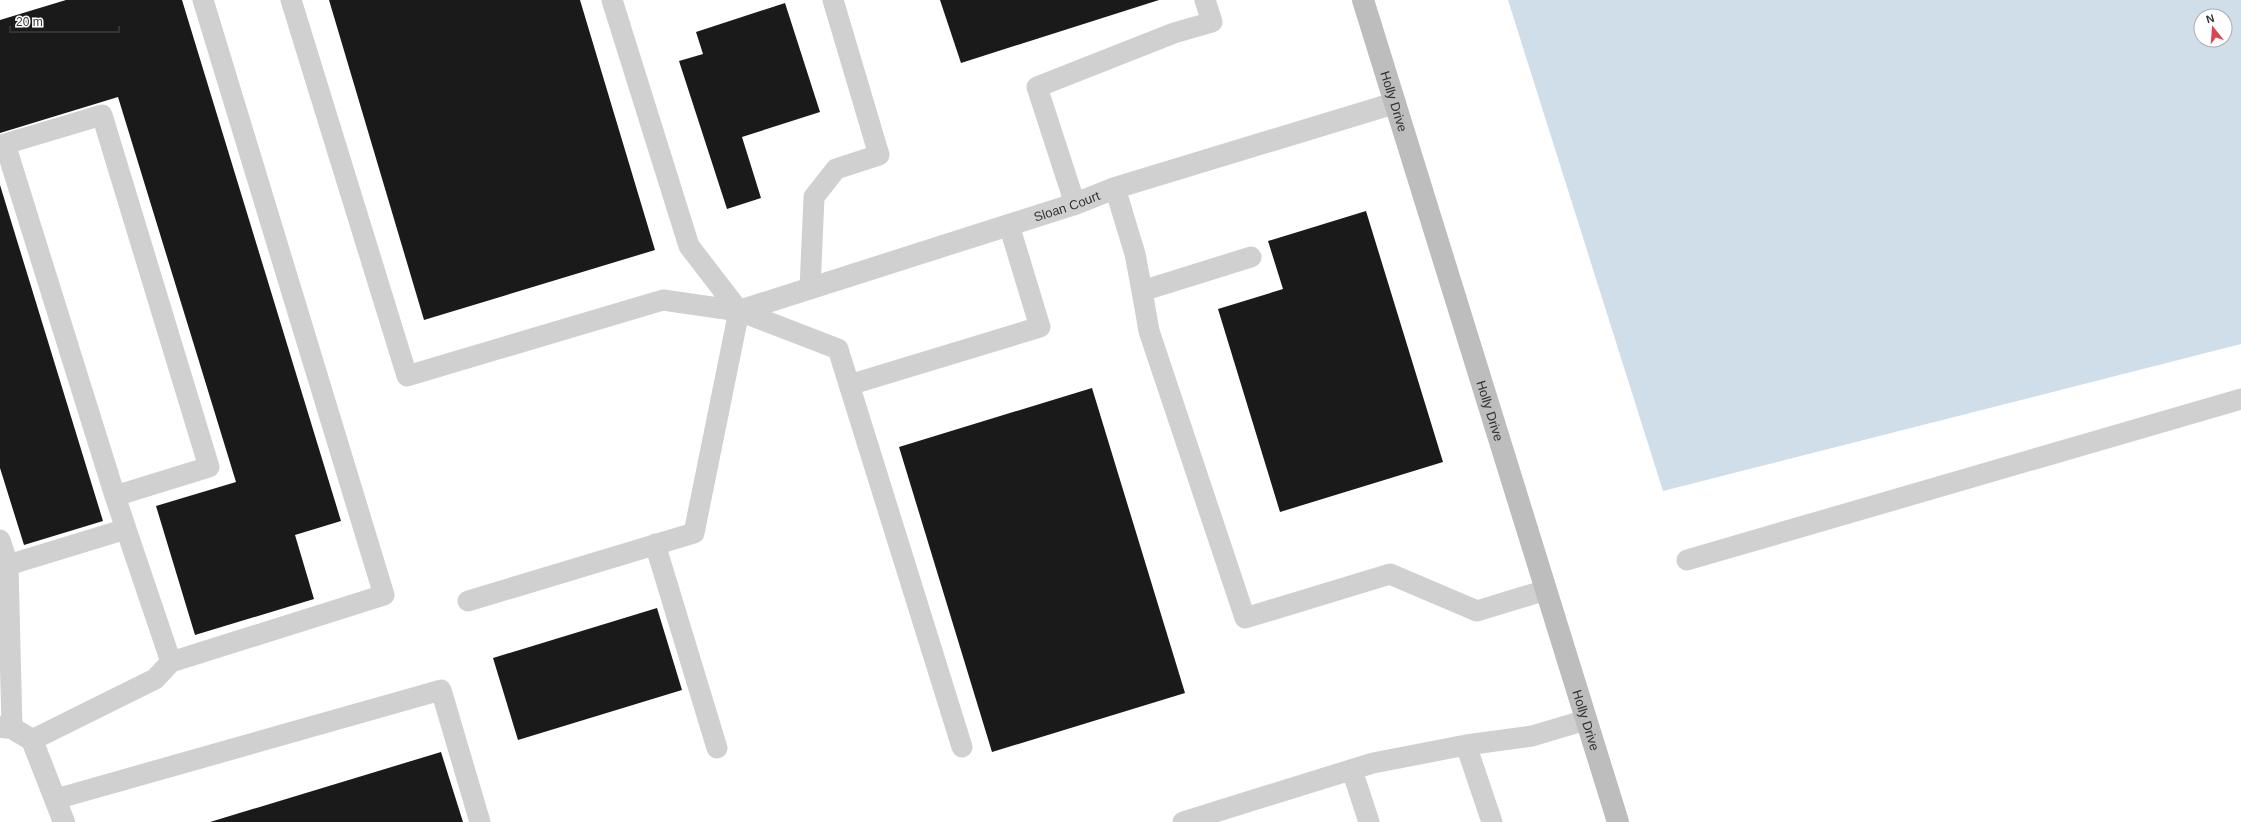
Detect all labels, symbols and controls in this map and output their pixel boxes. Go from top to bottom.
scale bar [10,8,119,34]
north arrow [2193,8,2233,48]
text: N [2205,12,2216,25]
text: 20 m [16,15,43,29]
street label: Holly Drive [1378,69,1411,133]
street label: Sloan Court [1032,187,1102,224]
street label: Holly Drive [1474,378,1507,443]
street label: Holly Drive [1570,688,1603,752]

